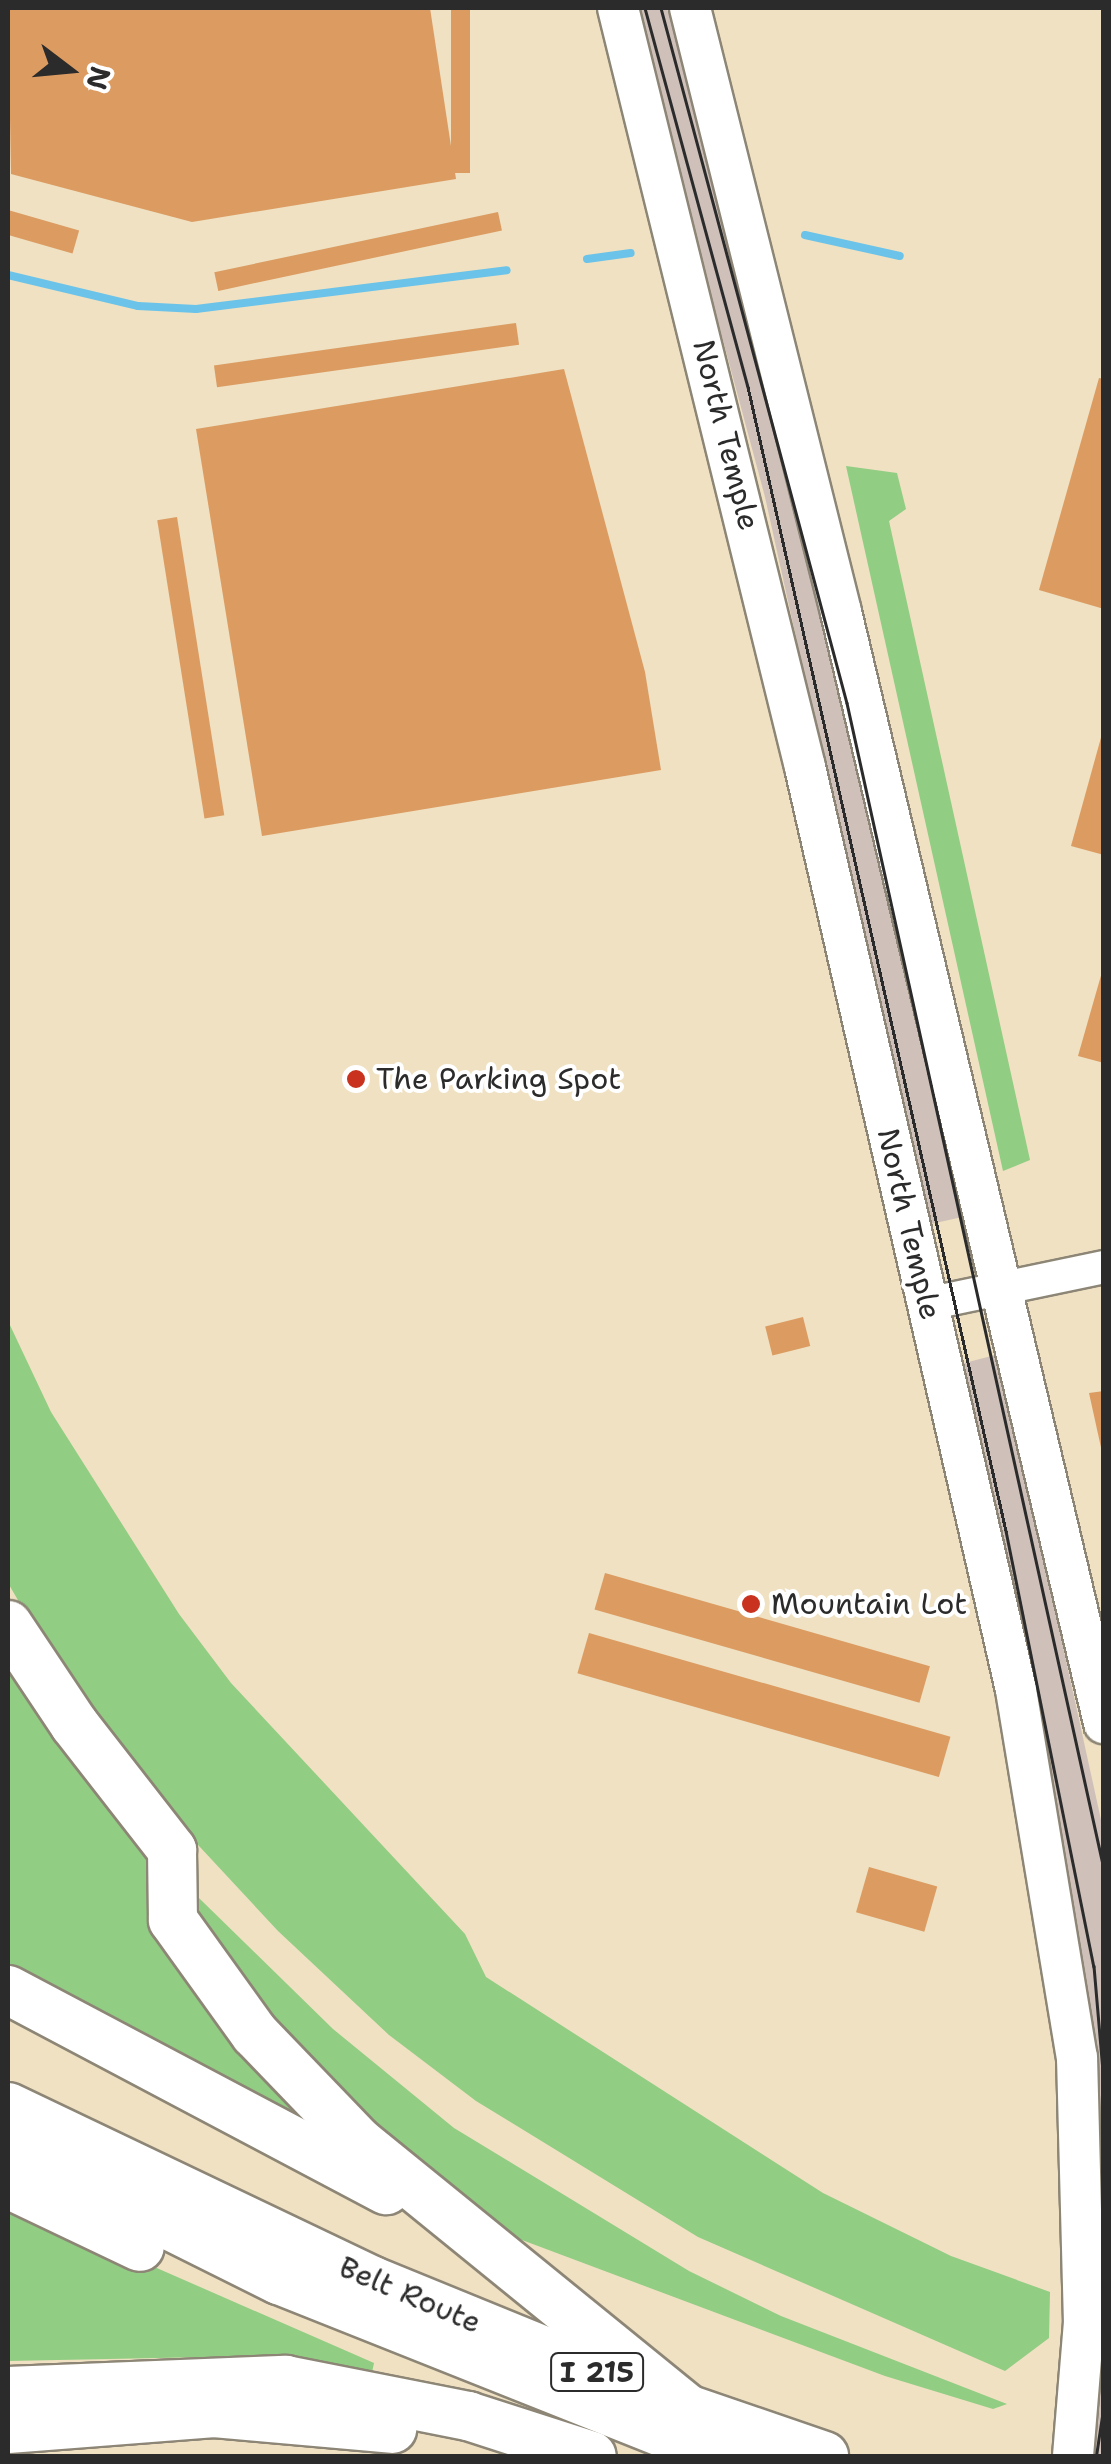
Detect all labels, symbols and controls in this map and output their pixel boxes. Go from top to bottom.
north arrow [20,20,120,120]
text: N [78,62,120,94]
street label: North Temple [685,336,767,534]
place label: The Parking Spot [376,1061,621,1097]
marker: The Parking Spot [345,1068,367,1090]
street label: North Temple [870,1125,948,1323]
place label: Mountain Lot [771,1586,967,1622]
marker: Mountain Lot [740,1593,762,1615]
street label: Belt Route [334,2249,486,2341]
road number: I 215 [550,2349,644,2395]

